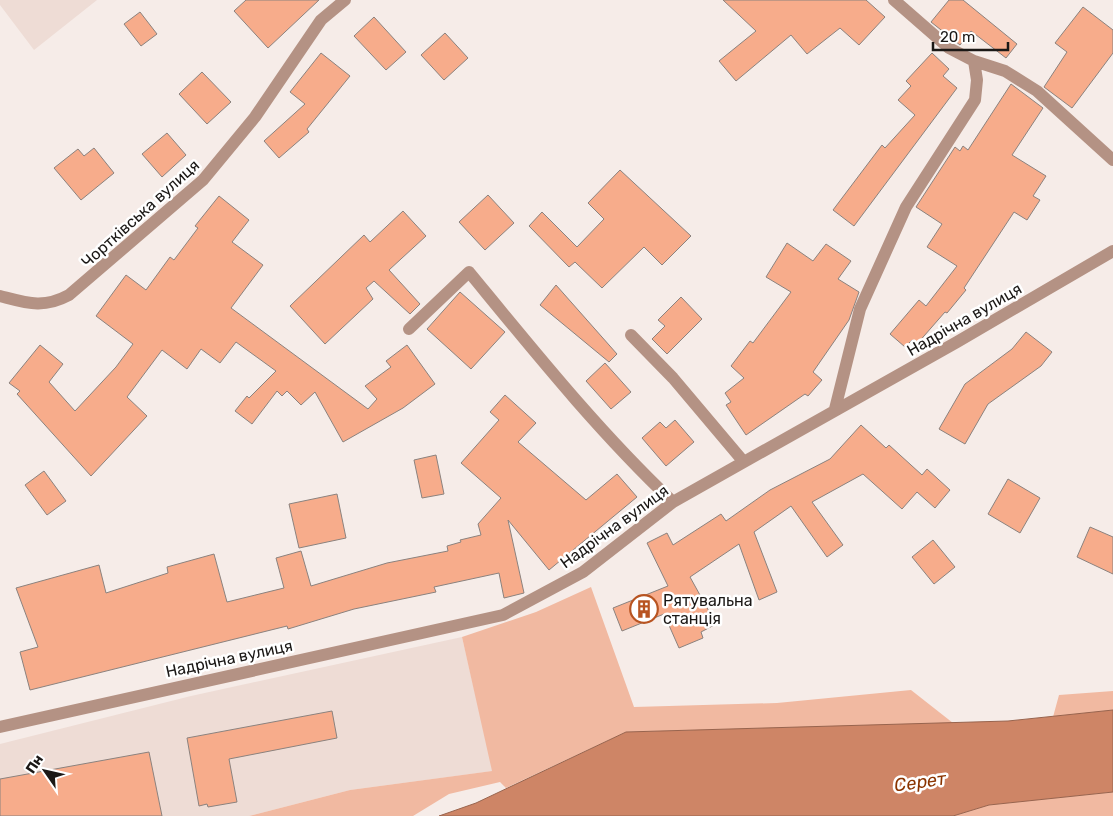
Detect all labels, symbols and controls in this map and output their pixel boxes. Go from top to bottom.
scale bar [933,20,1008,52]
text: 20 m [940,28,975,46]
street label: Чортківська вулиця [78,156,203,271]
street label: Надрічна вулиця [903,279,1025,360]
street label: Надрічна вулиця [556,481,672,572]
place label: Рятувальна станція [663,591,753,628]
building icon: Рятувальна станція [629,594,659,624]
street label: Надрічна вулиця [164,636,294,681]
north arrow [20,746,70,796]
text: Пн [22,751,47,777]
water label: Серет [893,767,948,797]

